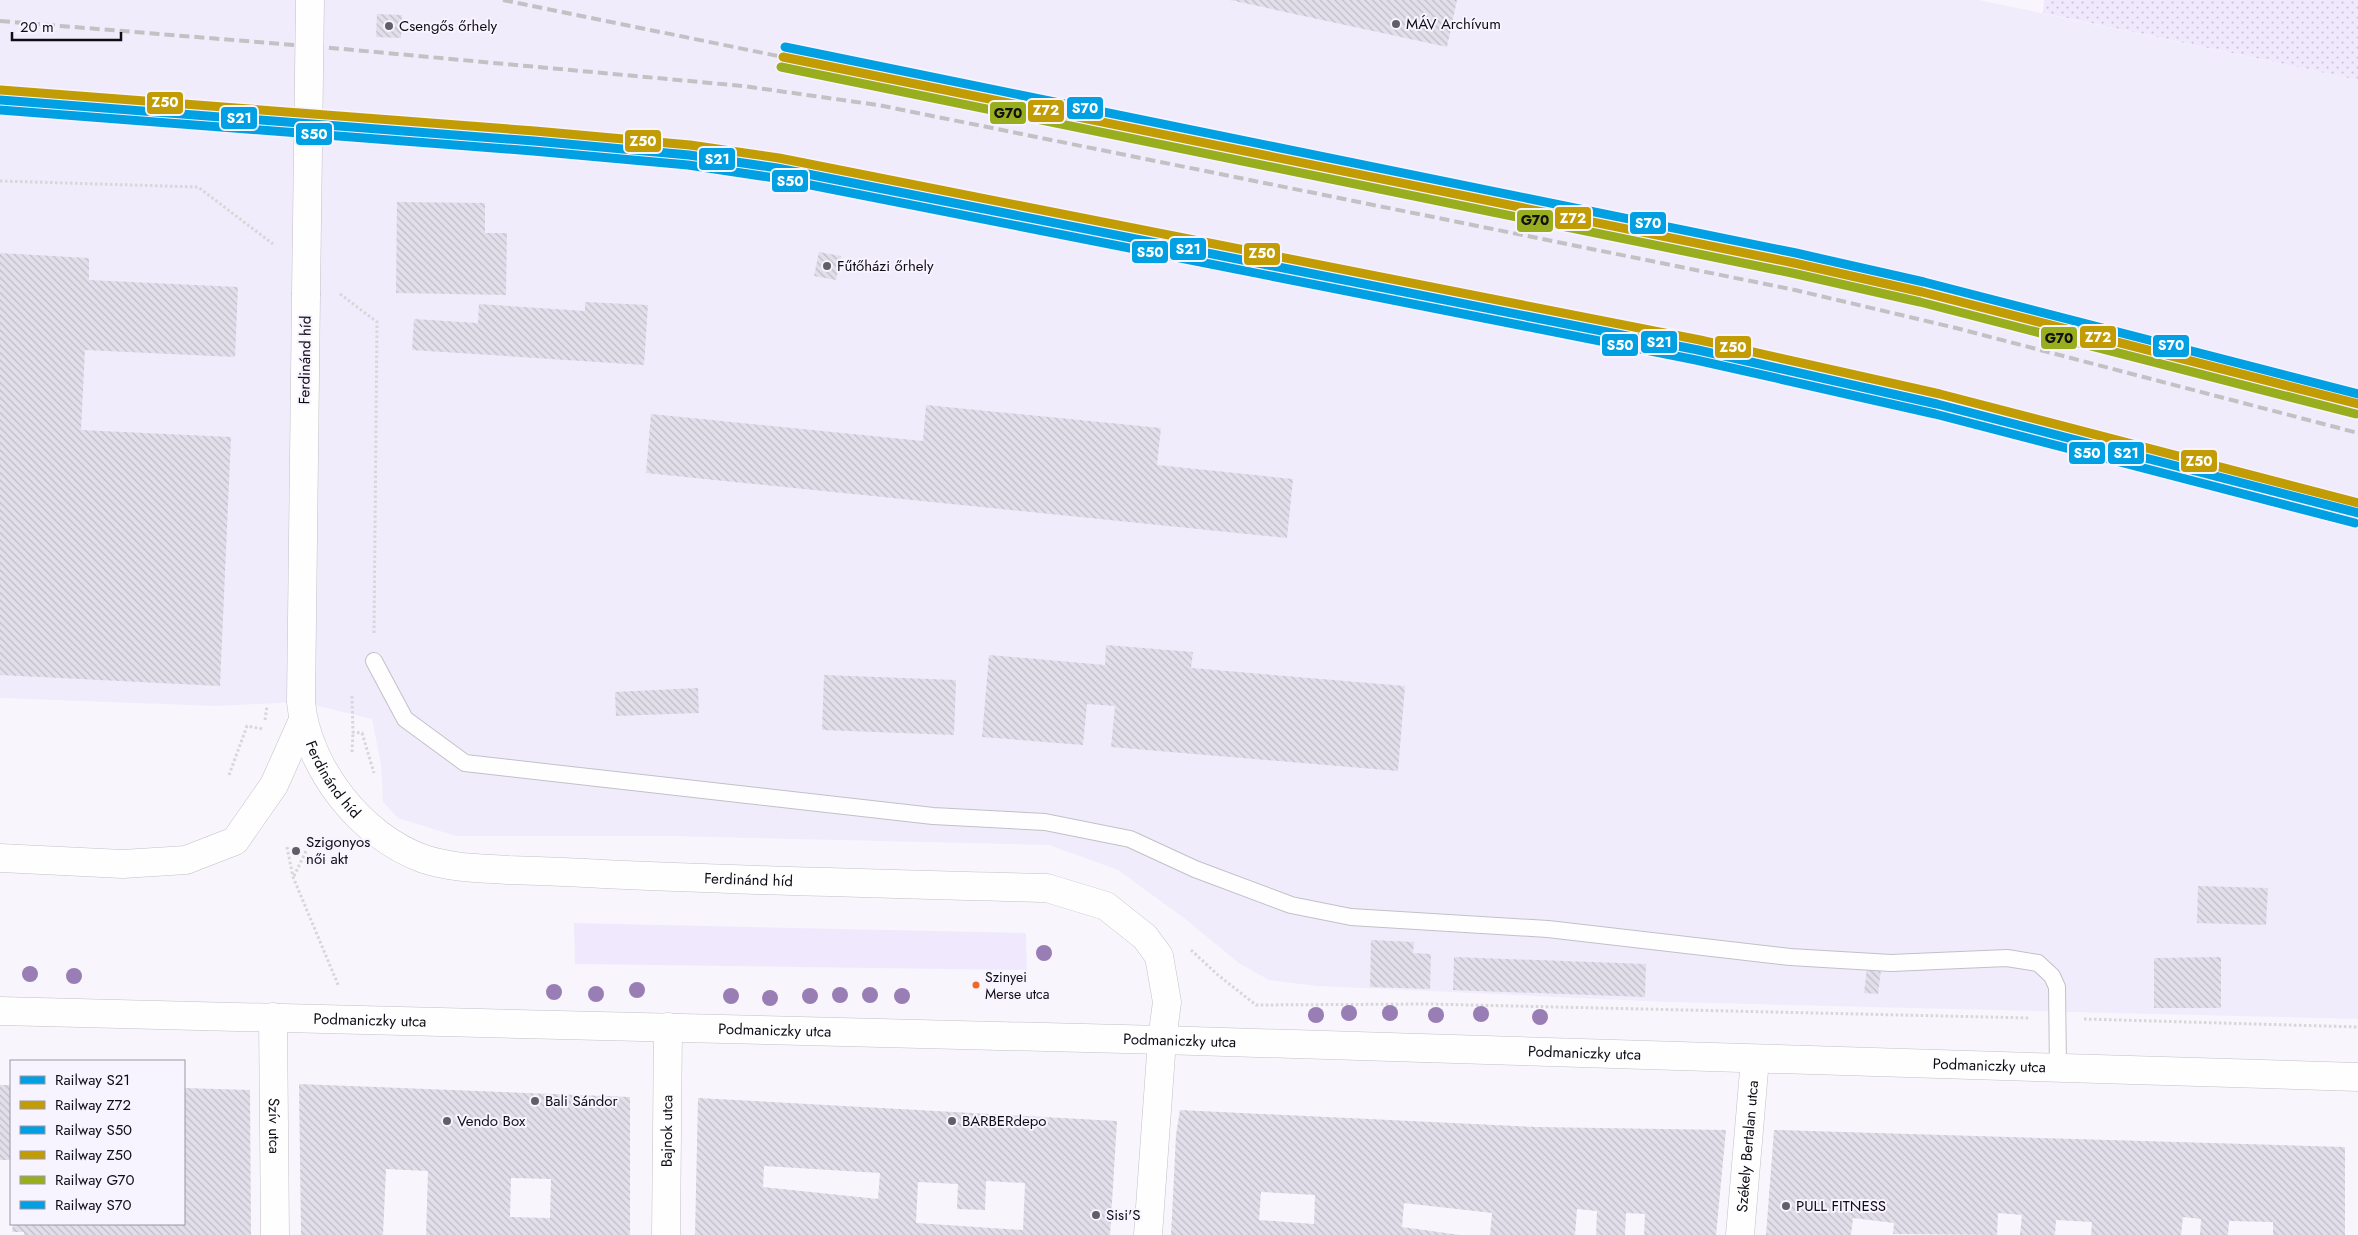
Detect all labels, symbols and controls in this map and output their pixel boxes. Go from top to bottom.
scale bar [12,10,121,42]
place label: MÁV Archívum [1406,13,1501,35]
place label: Csengős őrhely [399,15,498,37]
text: 20 m [20,16,54,38]
marker: MÁV Archívum [1390,18,1402,30]
marker: Csengős őrhely [383,20,395,32]
line badge: Z50 [146,91,184,115]
text: Z50 [152,92,178,112]
line badge: S70 [1066,96,1104,120]
text: S70 [1072,98,1098,118]
line badge: Z72 [1027,99,1065,123]
text: Z72 [1033,100,1059,120]
line badge: G70 [989,101,1027,125]
text: G70 [994,103,1022,123]
line badge: S21 [220,106,258,130]
text: S21 [226,108,252,128]
line badge: S50 [295,122,333,146]
text: S50 [300,124,328,144]
line badge: Z50 [624,129,662,153]
text: Z50 [630,131,656,151]
line badge: S21 [698,147,736,171]
text: S21 [704,149,730,169]
line badge: S50 [771,169,809,193]
text: S50 [776,171,804,191]
line badge: Z72 [1554,206,1592,230]
text: Z72 [1560,208,1586,228]
line badge: G70 [1516,209,1554,233]
text: G70 [1521,210,1549,230]
line badge: S70 [1629,211,1667,235]
text: S70 [1635,213,1661,233]
line badge: S21 [1169,237,1207,261]
text: S21 [1175,239,1201,259]
line badge: S50 [1131,240,1169,264]
text: S50 [1136,242,1164,262]
line badge: Z50 [1243,242,1281,266]
text: Z50 [1249,243,1275,263]
place label: Fűtőházi őrhely [837,255,934,277]
marker: Fűtőházi őrhely [821,260,833,272]
street label: Ferdinánd híd [293,315,317,405]
line badge: Z72 [2079,325,2117,349]
line badge: G70 [2040,326,2078,350]
text: Z72 [2085,327,2111,347]
text: G70 [2045,328,2073,348]
line badge: S21 [1640,330,1678,354]
text: S21 [1646,332,1672,352]
line badge: S50 [1601,333,1639,357]
line badge: S70 [2152,334,2190,358]
text: S50 [1606,335,1634,355]
line badge: Z50 [1714,335,1752,359]
text: S70 [2158,335,2184,355]
text: Z50 [1720,337,1746,357]
line badge: S50 [2068,441,2106,465]
line badge: S21 [2107,441,2145,465]
text: S50 [2073,443,2101,463]
text: S21 [2113,443,2139,463]
line badge: Z50 [2180,449,2218,473]
text: Z50 [2186,451,2212,471]
street label: Ferdinánd híd [300,737,366,823]
place label: Szigonyos női akt [306,831,370,870]
marker: Szigonyos női akt [290,845,302,857]
street label: Ferdinánd híd [704,867,793,892]
place label: Szinyei Merse utca [985,967,1050,1004]
marker: Szinyei Merse utca [971,980,981,990]
street label: Podmaniczky utca [313,1008,427,1033]
street label: Podmaniczky utca [718,1018,832,1043]
street label: Podmaniczky utca [1123,1028,1237,1053]
street label: Podmaniczky utca [1528,1040,1641,1066]
street label: Podmaniczky utca [1932,1053,2046,1078]
legend [10,1060,185,1225]
text: Railway S21 [55,1069,130,1091]
street label: Székely Bertalan utca [1731,1079,1764,1213]
place label: Bali Sándor [545,1090,619,1112]
text: Railway Z72 [55,1094,131,1116]
marker: Bali Sándor [529,1095,541,1107]
street label: Bajnok utca [656,1095,678,1167]
street label: Szív utca [263,1098,285,1154]
place label: Vendo Box [457,1110,526,1132]
place label: BARBERdepo [962,1110,1046,1132]
marker: Vendo Box [441,1115,453,1127]
marker: BARBERdepo [946,1115,958,1127]
text: Railway S50 [55,1119,132,1141]
text: Railway Z50 [55,1144,132,1166]
text: Railway G70 [55,1169,134,1191]
text: Railway S70 [55,1194,132,1216]
place label: PULL FITNESS [1796,1195,1886,1217]
marker: PULL FITNESS [1780,1200,1792,1212]
place label: Sisi'S [1106,1204,1141,1226]
marker: Sisi'S [1090,1209,1102,1221]

